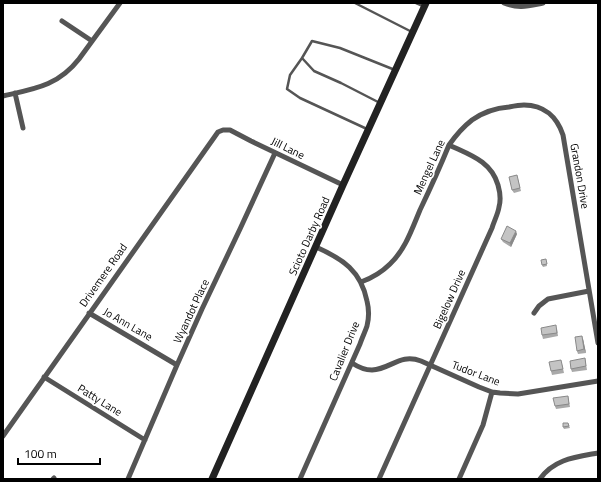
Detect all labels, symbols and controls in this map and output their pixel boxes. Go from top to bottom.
street label: Jill Lane [269,133,308,163]
street label: Mengel Lane [409,136,449,197]
street label: Grandon Drive [566,142,594,210]
street label: Scioto Darby Road [284,194,334,278]
street label: Drivemere Road [75,240,131,310]
street label: Bigelow Drive [429,266,469,331]
street label: Wyandot Place [169,276,213,346]
street label: Jo Ann Lane [100,303,156,345]
street label: Cavalier Drive [325,318,363,383]
street label: Tudor Lane [449,356,503,390]
street label: Patty Lane [75,380,126,420]
scale bar [18,440,100,466]
text: 100 m [24,444,57,463]

